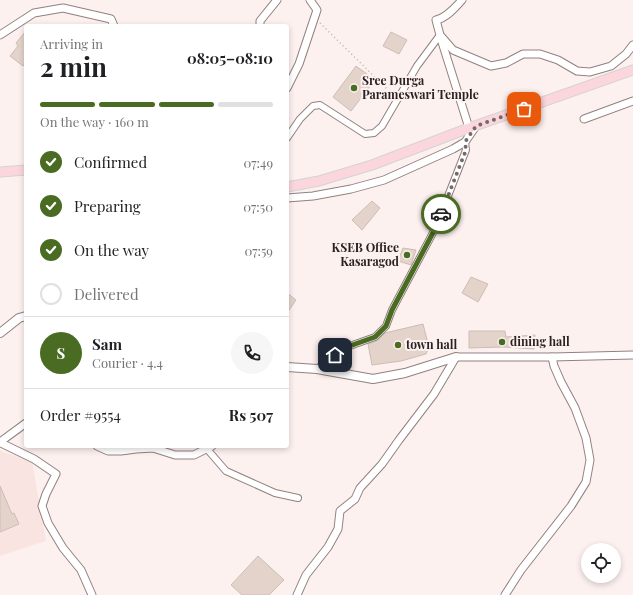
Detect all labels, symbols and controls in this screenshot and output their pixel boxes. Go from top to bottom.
text: Arriving in [40,35,103,52]
text: 08:05–08:10 [187,48,273,68]
text: 2 min [40,49,107,84]
place label: Sree Durga Parameswari Temple [362,72,479,102]
marker: Sree Durga Parameswari Temple [349,83,359,93]
pin [507,92,541,126]
icon: bag [513,98,535,120]
text: On the way · 160 m [40,113,149,130]
icon: check [40,151,62,173]
text: Confirmed [74,152,147,172]
text: 07:49 [243,154,273,171]
courier [421,194,461,234]
icon: check [40,195,62,217]
text: Preparing [74,196,141,216]
text: 07:50 [243,198,273,215]
icon: car [430,203,452,225]
icon: check [40,239,62,261]
place label: KSEB Office Kasaragod [332,239,399,269]
text: On the way [74,240,149,260]
text: 07:59 [244,242,273,259]
marker: KSEB Office Kasaragod [402,250,412,260]
text: Delivered [74,284,139,304]
button: phone [231,332,273,374]
place label: dining hall [510,333,570,349]
text: Sam [92,334,122,354]
place label: town hall [405,336,458,352]
marker: dining hall [497,337,507,347]
pin [318,338,352,372]
marker: town hall [393,340,403,350]
text: S [57,343,65,363]
icon: home [324,344,346,366]
text: Courier · 4.4 [92,354,163,371]
text: Order #9554 [40,405,121,425]
text: Rs 507 [229,405,273,425]
map controls [581,543,621,583]
button: locate [581,543,621,583]

